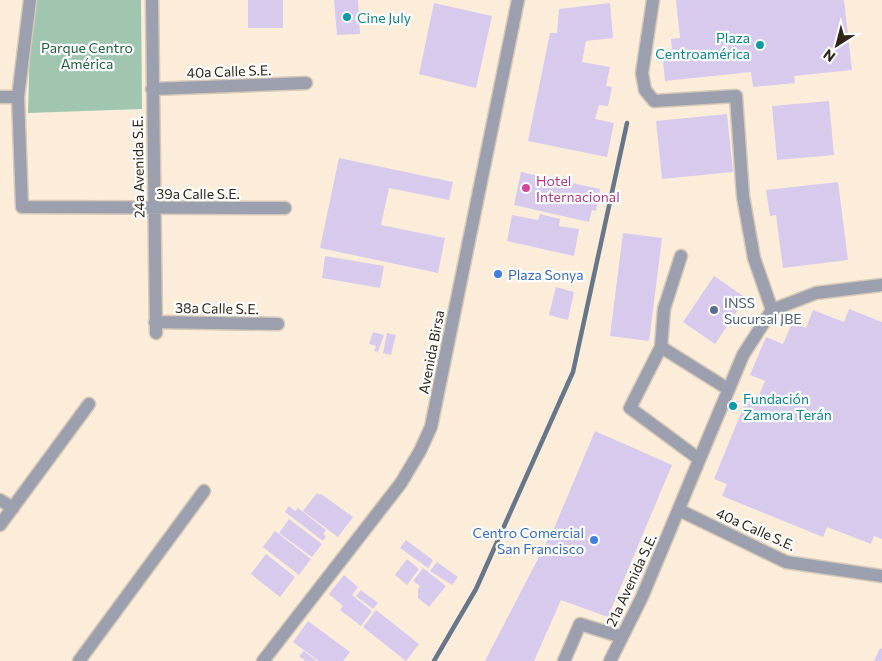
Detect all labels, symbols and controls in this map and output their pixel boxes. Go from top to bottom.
place label: Cine July [357,9,411,26]
marker: Cine July [341,11,353,23]
north arrow [812,20,862,70]
place label: Plaza Centroamérica [655,29,750,62]
park label: Parque Centro América [41,39,133,72]
marker: Plaza Centroamérica [754,39,766,51]
text: N [820,46,838,66]
street label: 40a Calle S.E. [186,61,272,81]
street label: 24a Avenida S.E. [129,116,147,218]
place label: Hotel Internacional [536,172,620,205]
marker: Hotel Internacional [520,182,532,194]
street label: 39a Calle S.E. [156,185,240,202]
place label: Plaza Sonya [508,266,584,283]
marker: Plaza Sonya [492,268,504,280]
place label: INSS Sucursal JBE [724,294,801,327]
street label: 38a Calle S.E. [175,299,259,317]
marker: INSS Sucursal JBE [708,304,720,316]
street label: Avenida Birsa [415,309,447,395]
place label: Fundación Zamora Terán [743,390,832,423]
marker: Fundación Zamora Terán [727,400,739,412]
street label: 40a Calle S.E. [714,504,798,554]
place label: Centro Comercial San Francisco [473,524,584,557]
street label: 21a Avenida S.E. [602,531,660,629]
marker: Centro Comercial San Francisco [588,534,600,546]

